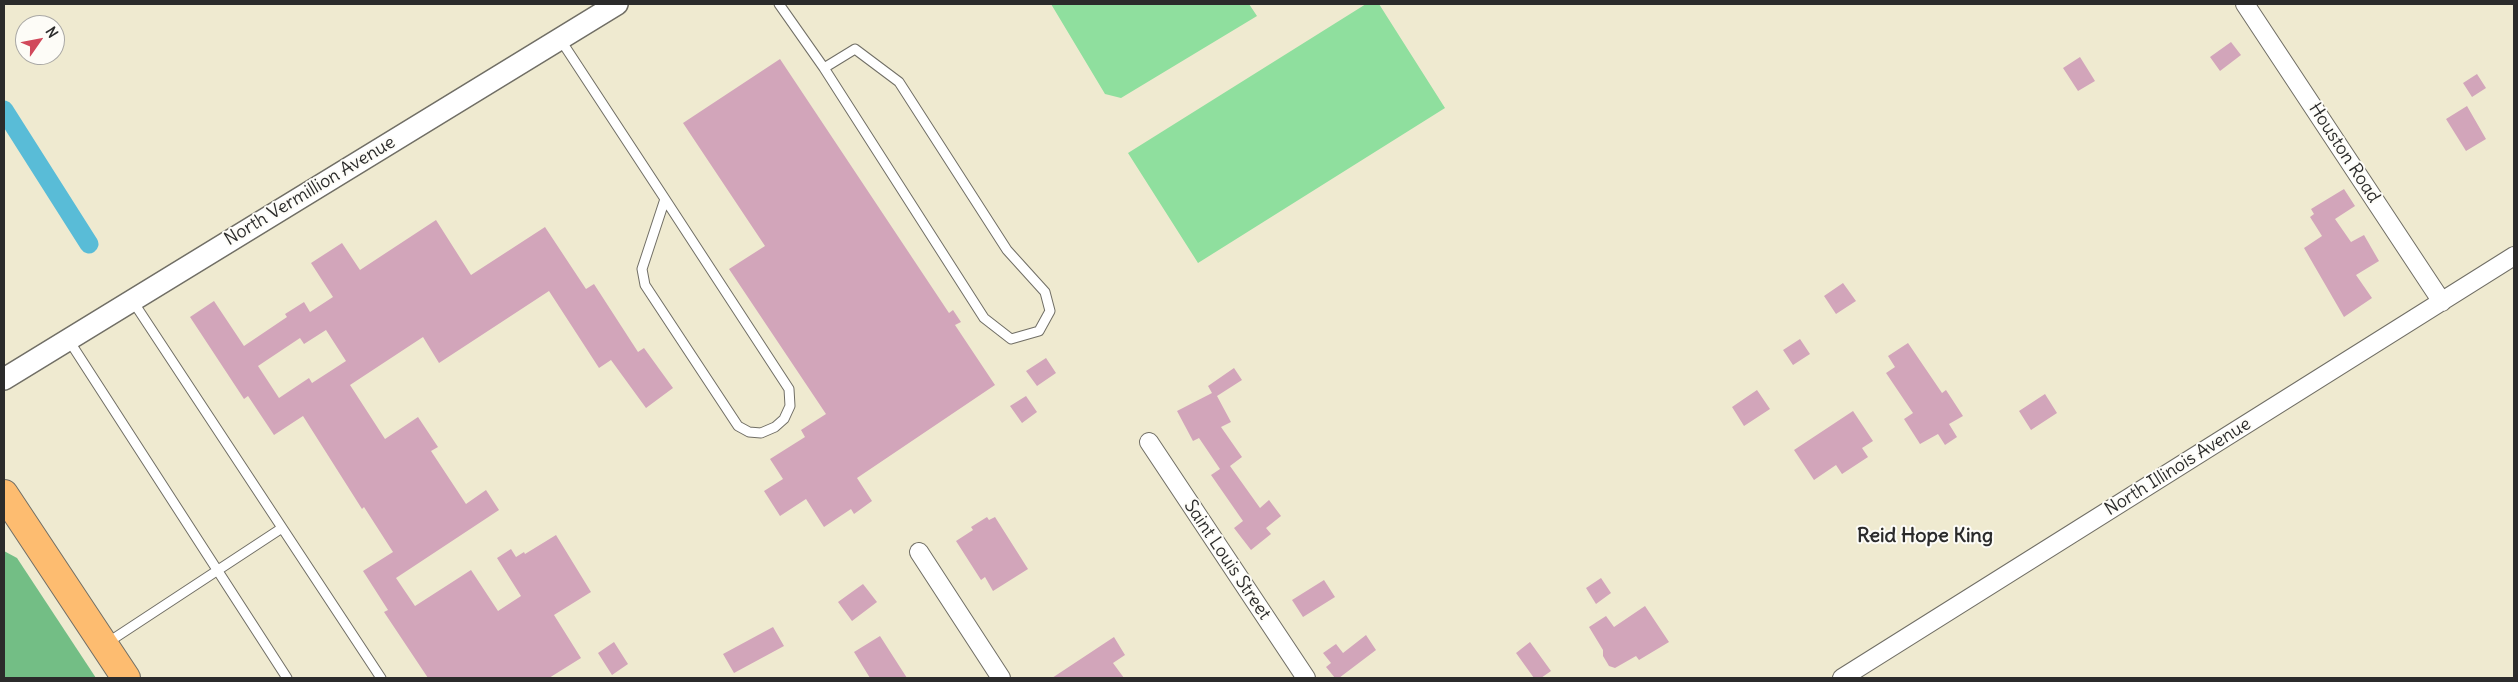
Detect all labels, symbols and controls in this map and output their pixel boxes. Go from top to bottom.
north arrow [15,15,65,65]
text: N [42,23,62,41]
street label: Houston Road [2304,99,2384,207]
street label: North Vermillion Avenue [221,131,399,251]
street label: North Illinois Avenue [2101,413,2255,521]
street label: Saint Louis Street [1179,496,1275,624]
district label: Reid Hope King [1857,524,1993,548]

